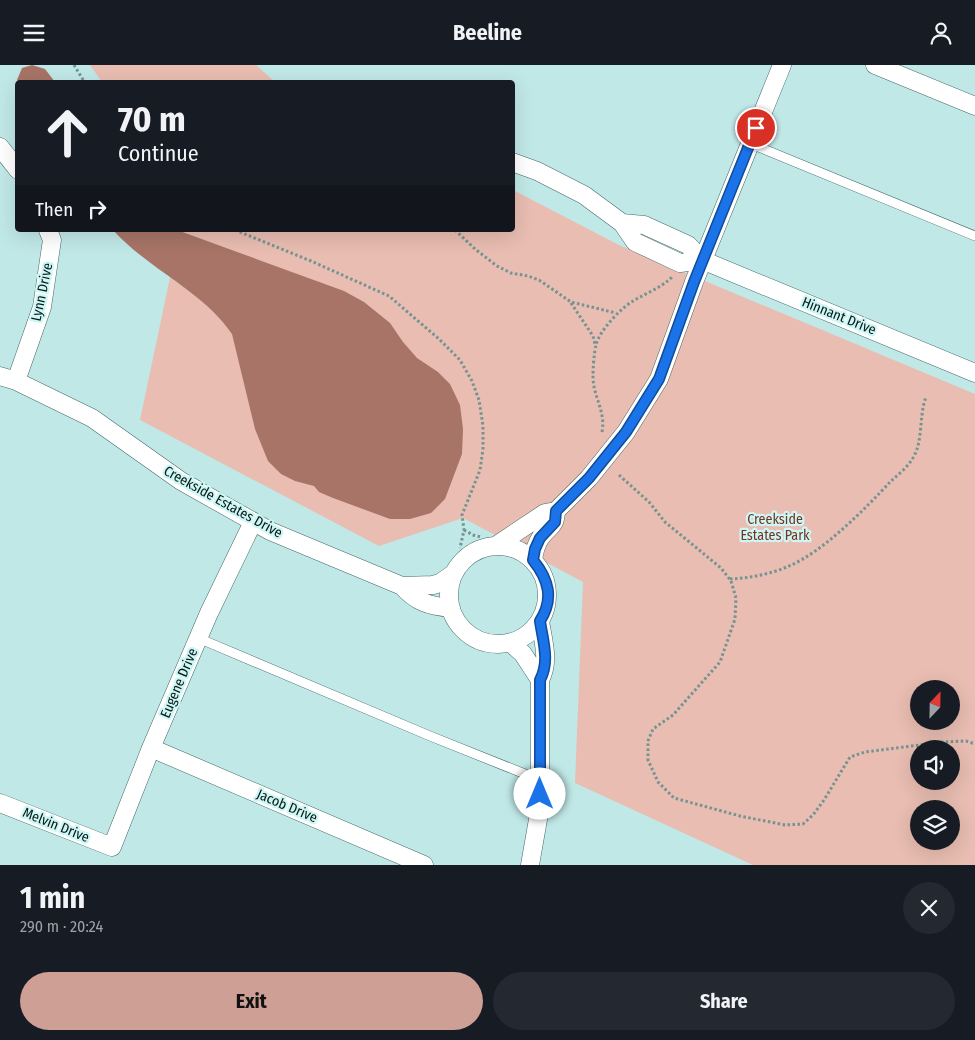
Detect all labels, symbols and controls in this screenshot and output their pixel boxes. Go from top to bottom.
icon: menu [20,19,48,47]
text: Beeline [453,19,522,46]
icon: person [927,19,955,47]
text: 70 m [118,98,186,140]
icon: ahead [35,100,100,165]
pin [735,107,777,149]
icon: arrive [742,114,770,142]
text: Continue [118,140,199,167]
icon: right [83,195,111,223]
text: Then [35,198,73,221]
street label: Lynn Drive [28,261,56,323]
street label: Hinnant Drive [799,293,879,339]
street label: Creekside Estates Drive [161,462,285,542]
park label: Creekside Estates Park [740,511,810,544]
street label: Eugene Drive [157,645,201,720]
north arrow [910,680,960,730]
map controls [910,680,960,850]
button: sound [910,740,960,790]
position arrow [513,767,565,819]
street label: Jacob Drive [254,786,320,826]
button: layers [910,800,960,850]
street label: Melvin Drive [20,804,92,846]
text: 1 min [20,880,85,916]
button: close [903,882,955,934]
text: 290 m · 20:24 [20,917,103,936]
button: Exit [20,972,483,1030]
button: Share [493,972,955,1030]

